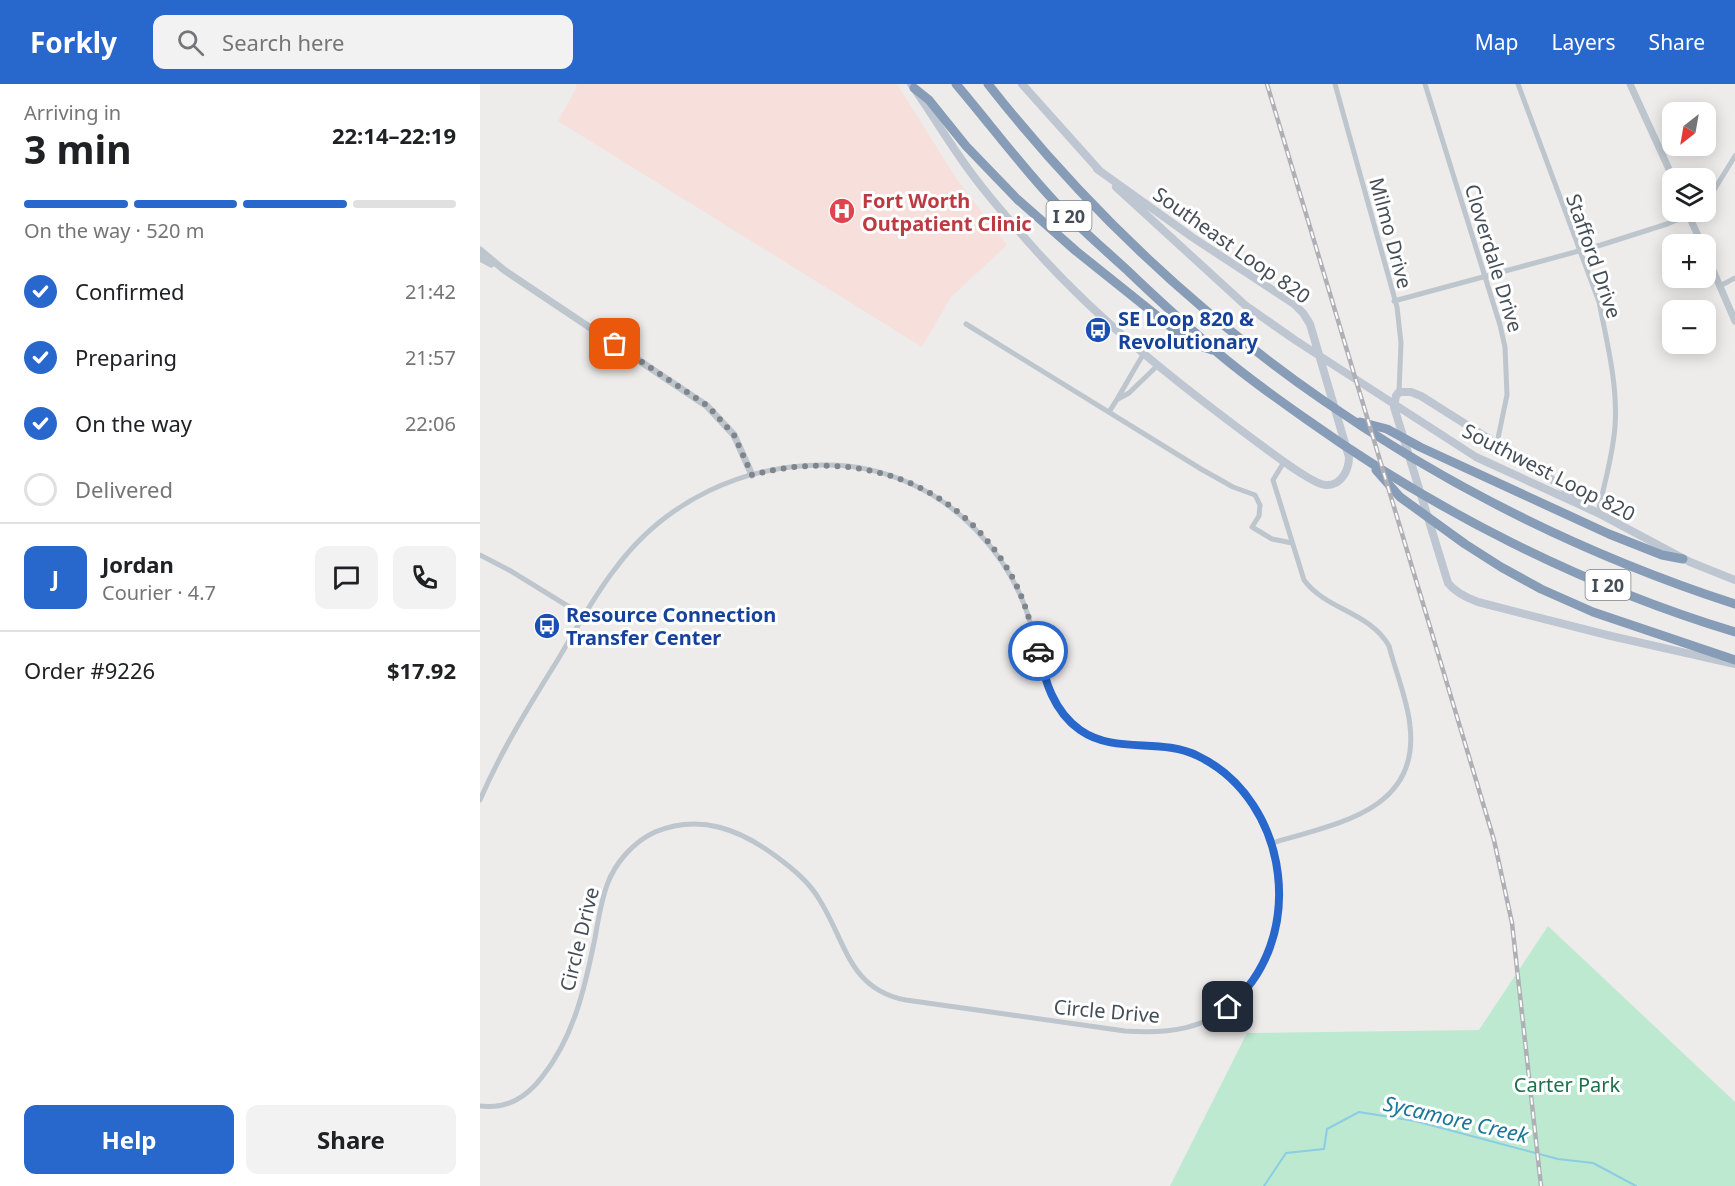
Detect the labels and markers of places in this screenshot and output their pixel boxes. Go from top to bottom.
place label: Fort Worth Outpatient Clinic [862,187,1032,237]
hospital icon: Fort Worth Outpatient Clinic [827,196,857,226]
place label: SE Loop 820 & Revolutionary [1118,305,1259,355]
bus stop icon: SE Loop 820 & Revolutionary [1083,315,1113,345]
pin [589,318,640,369]
place label: Resource Connection Transfer Center [566,601,776,651]
bus stop icon: Resource Connection Transfer Center [532,611,562,641]
pin [1202,981,1253,1032]

